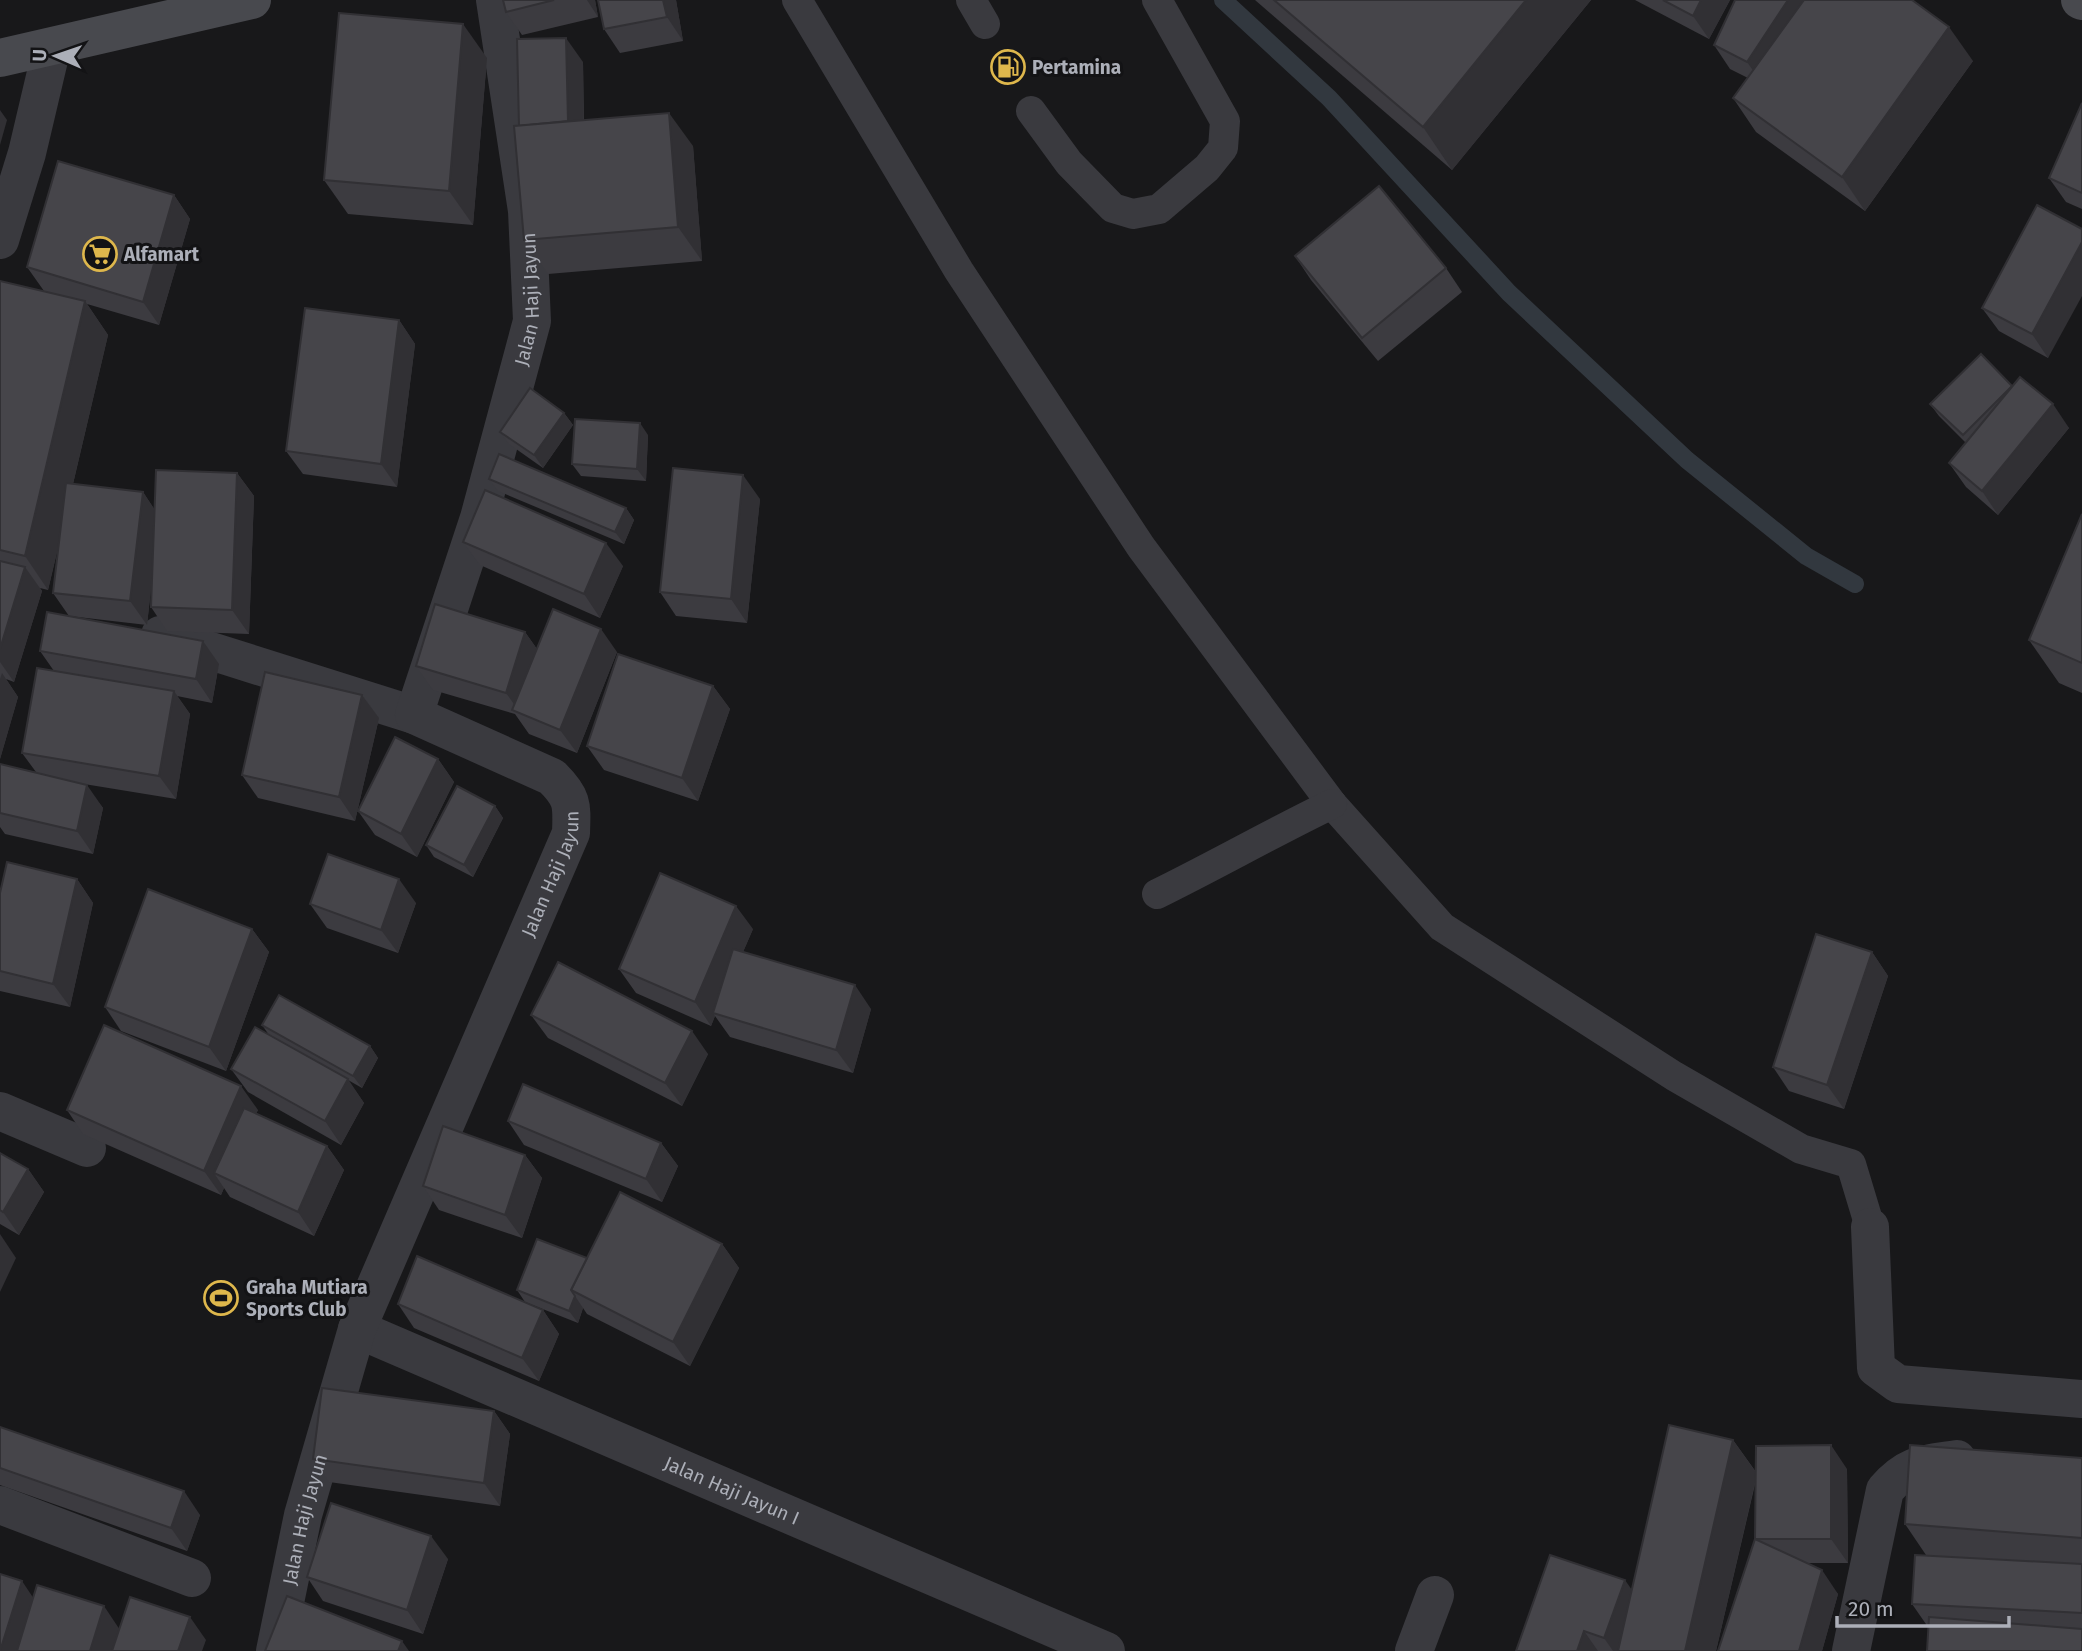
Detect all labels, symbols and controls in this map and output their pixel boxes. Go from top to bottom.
north arrow [21,21,91,91]
fuel station icon: Pertamina [989,48,1027,86]
text: U [28,49,51,62]
place label: Pertamina [1032,56,1121,79]
street label: Jalan Haji Jayun [510,232,544,368]
supermarket icon: Alfamart [81,235,119,273]
place label: Alfamart [123,243,200,266]
street label: Jalan Haji Jayun [517,810,583,940]
place label: Graha Mutiara Sports Club [246,1276,368,1321]
sports icon: Graha Mutiara Sports Club [202,1279,240,1317]
street label: Jalan Haji Jayun [278,1451,332,1587]
street label: Jalan Haji Jayun I [661,1451,803,1530]
scale bar [1837,1584,2008,1628]
text: 20 m [1848,1596,1894,1622]

